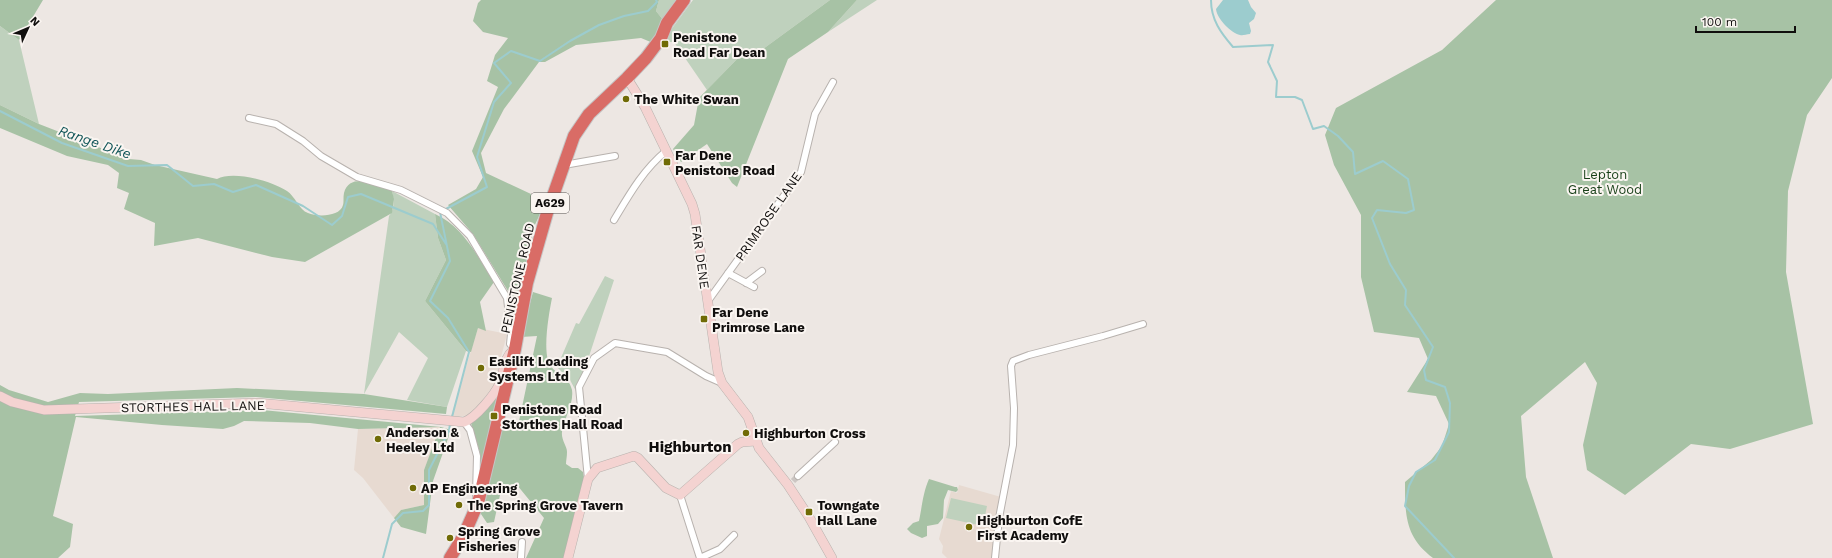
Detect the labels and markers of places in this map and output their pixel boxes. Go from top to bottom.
place label: Penistone Road Far Dean [673,30,765,60]
marker: Penistone Road Far Dean [660,39,670,49]
place label: The White Swan [634,92,739,107]
marker: The White Swan [621,94,631,104]
place label: Far Dene Penistone Road [675,148,775,178]
marker: Far Dene Penistone Road [662,157,672,167]
place label: Far Dene Primrose Lane [712,305,805,335]
marker: Far Dene Primrose Lane [699,314,709,324]
place label: Easilift Loading Systems Ltd [489,354,589,384]
marker: Easilift Loading Systems Ltd [476,363,486,373]
place label: Penistone Road Storthes Hall Road [502,402,623,432]
marker: Penistone Road Storthes Hall Road [489,411,499,421]
place label: Anderson & Heeley Ltd [386,425,459,455]
place label: Highburton Cross [754,426,866,441]
marker: Highburton Cross [741,428,751,438]
marker: Anderson & Heeley Ltd [373,434,383,444]
place label: AP Engineering [421,481,518,496]
marker: AP Engineering [408,483,418,493]
place label: The Spring Grove Tavern [467,498,623,513]
place label: Towngate Hall Lane [817,498,880,528]
marker: The Spring Grove Tavern [454,500,464,510]
marker: Towngate Hall Lane [804,507,814,517]
place label: Highburton CofE First Academy [977,513,1083,543]
marker: Highburton CofE First Academy [964,522,974,532]
place label: Spring Grove Fisheries [458,524,541,554]
marker: Spring Grove Fisheries [445,533,455,543]

